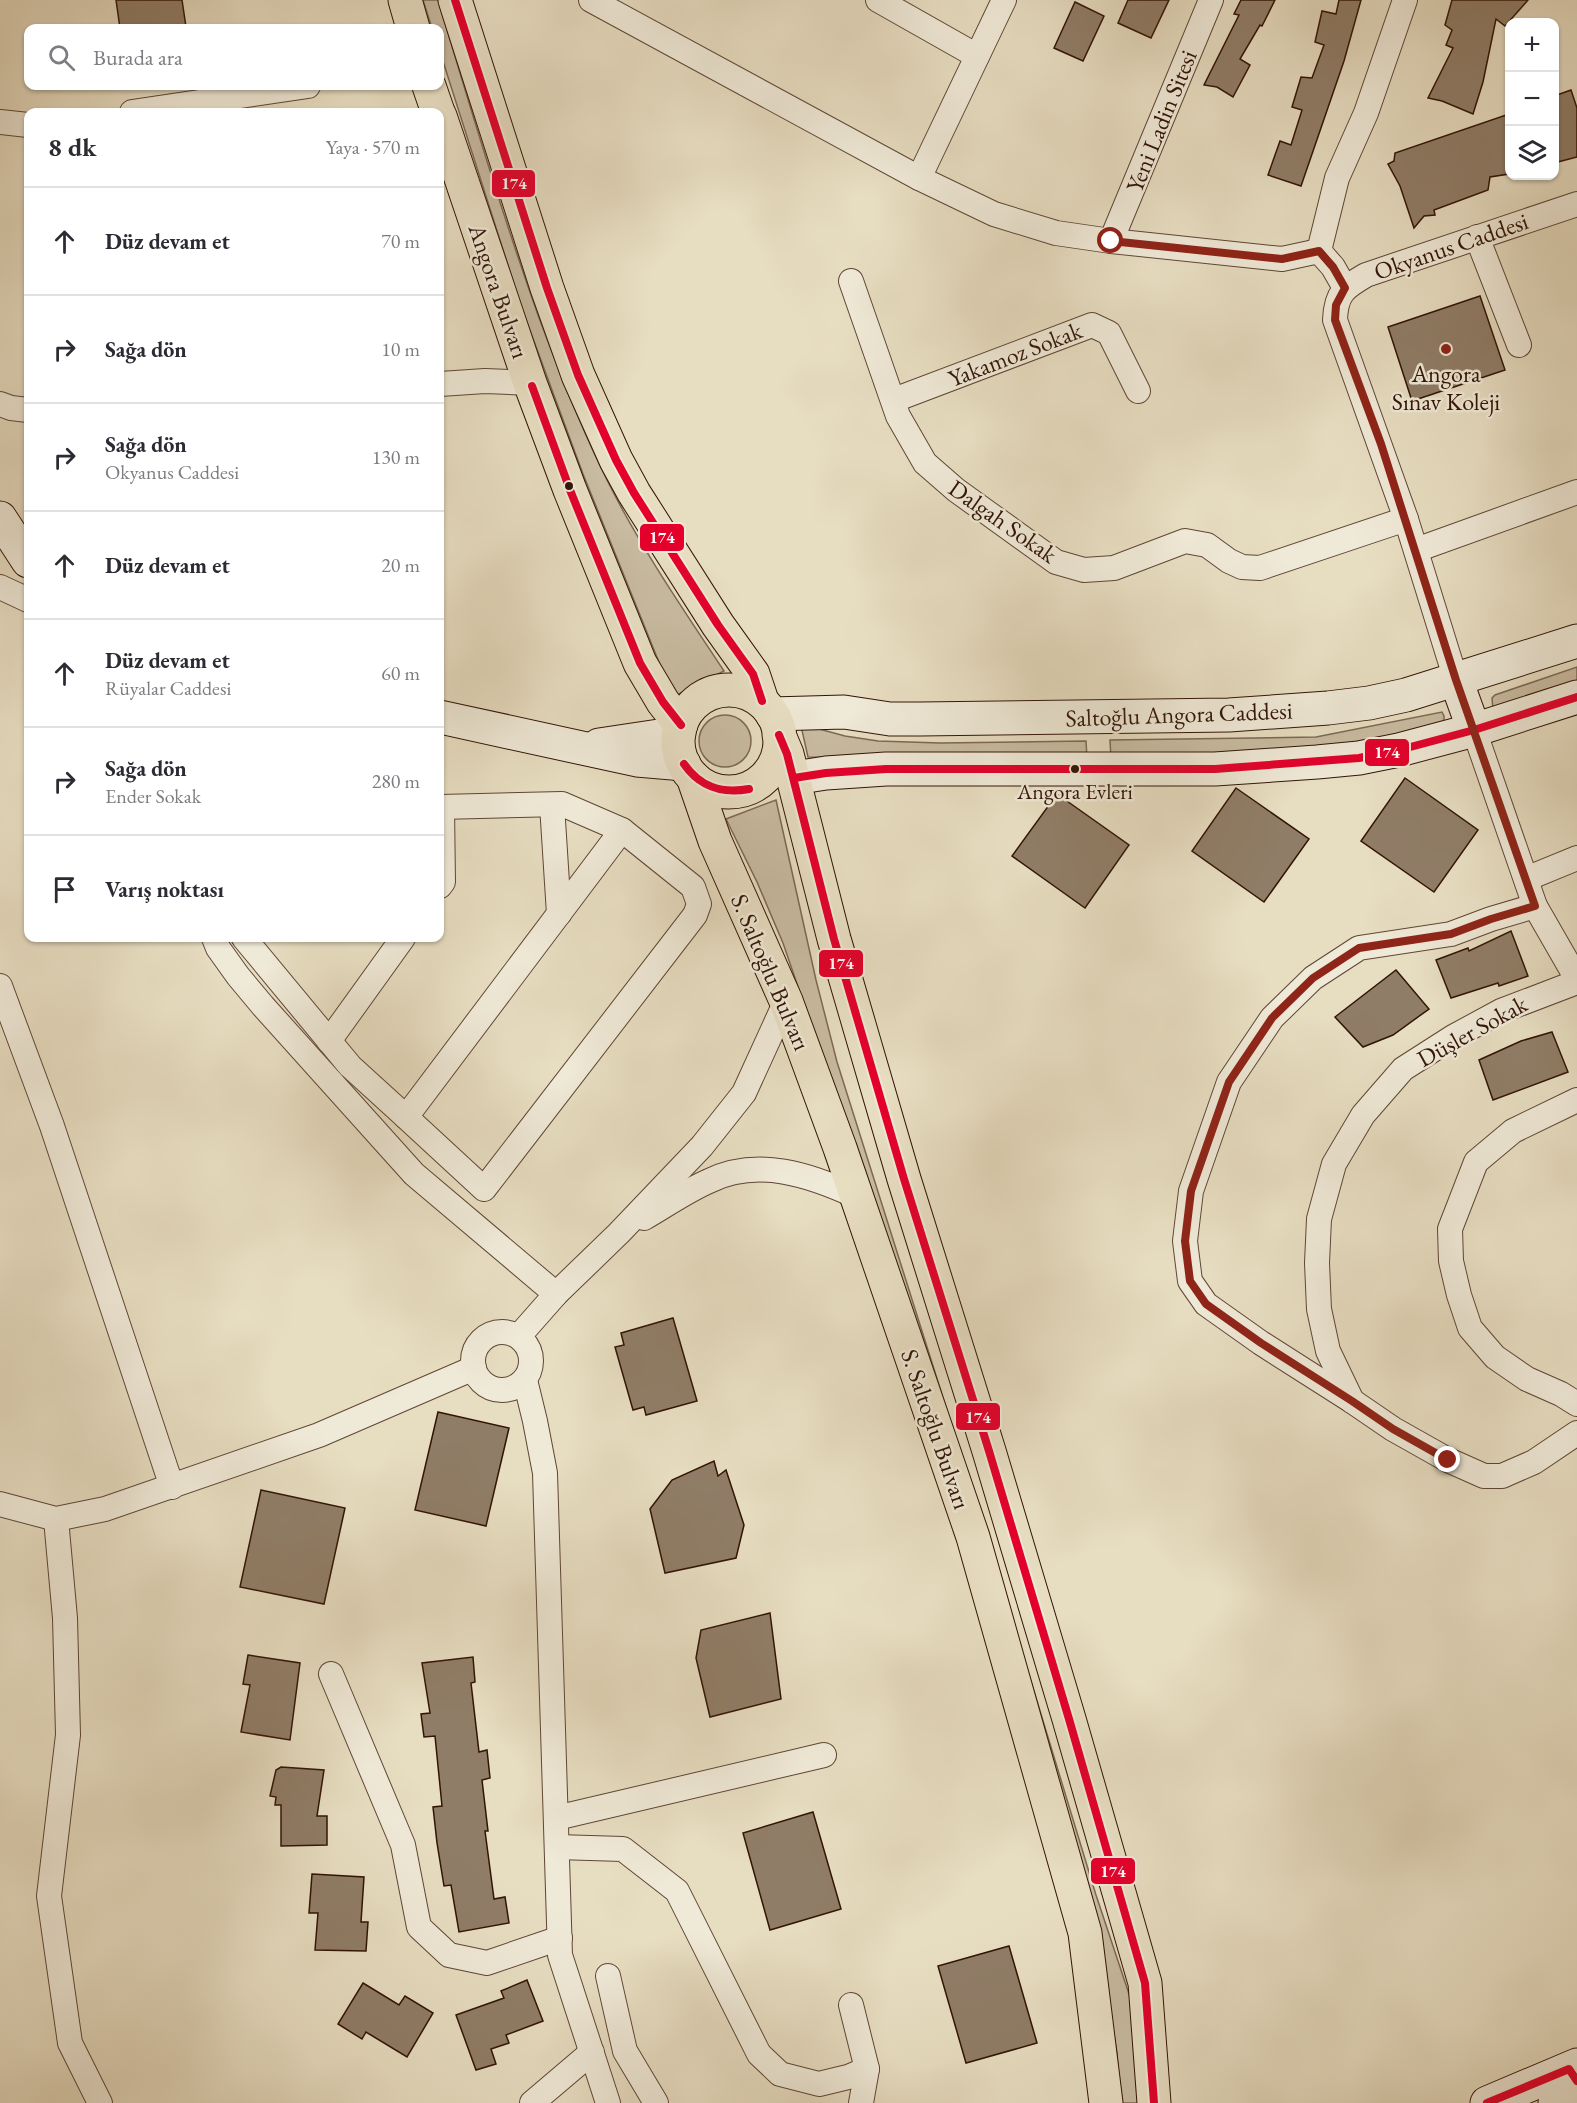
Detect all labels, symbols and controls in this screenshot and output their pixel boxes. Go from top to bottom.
map controls [1505,18,1559,180]
button: + [1505,18,1559,72]
search box [24,24,444,90]
icon: search [45,41,78,74]
text: Burada ara [93,43,183,72]
street label: Yeni Ladin Sitesi [1118,45,1204,197]
button: − [1505,72,1559,126]
button: layers [1505,126,1559,180]
text: 8 dk [48,130,97,164]
text: Yaya · 570 m [326,134,420,160]
line badge: 174 [491,169,536,198]
text: 174 [501,173,527,194]
street label: Okyanus Caddesi [1370,205,1532,287]
street label: Angora Bulvarı [461,219,537,362]
icon: ahead [48,225,81,258]
text: Düz devam et [105,227,230,256]
route start [1097,227,1123,253]
text: 70 m [381,228,420,254]
street label: Yakamoz Sokak [944,314,1087,394]
icon: right [48,333,81,366]
text: Sağa dön [105,335,187,364]
text: 10 m [381,336,420,362]
marker: Angora Sınav Koleji [1439,342,1453,356]
place label: Angora Sınav Koleji [1392,358,1500,417]
text: Sağa dön [105,430,187,459]
icon: right [48,441,81,474]
text: 130 m [372,444,420,470]
text: Okyanus Caddesi [105,459,239,485]
street label: Dalgah Sokak [943,472,1064,570]
unlabelled marker [563,480,575,492]
line badge: 174 [639,523,685,552]
text: 174 [649,527,675,548]
icon: ahead [48,549,81,582]
text: Düz devam et [105,551,230,580]
text: 20 m [381,552,420,578]
text: Düz devam et [105,646,230,675]
icon: ahead [48,657,81,690]
text: 60 m [381,660,420,686]
text: Rüyalar Caddesi [105,675,231,701]
street label: Saltoğlu Angora Caddesi [1065,695,1293,733]
line badge: 174 [1364,738,1410,767]
text: 174 [1374,742,1400,763]
text: Sağa dön [105,754,187,783]
marker: Angora Evleri [1069,763,1081,775]
icon: right [48,765,81,798]
text: 280 m [372,768,420,794]
place label: Angora Evleri [1016,777,1133,806]
text: Ender Sokak [105,783,201,809]
icon: arrive [48,873,81,906]
text: Varış noktası [105,875,224,904]
street label: S. Saltoğlu Bulvarı [724,889,818,1055]
line badge: 174 [818,949,864,978]
text: 174 [828,953,854,974]
street label: Düşler Sokak [1411,988,1533,1074]
street label: S. Saltoğlu Bulvarı [894,1345,978,1513]
line badge: 174 [955,1402,1001,1431]
text: 174 [965,1407,991,1428]
route end [1434,1446,1460,1472]
line badge: 174 [1090,1857,1136,1885]
text: 174 [1100,1861,1126,1882]

